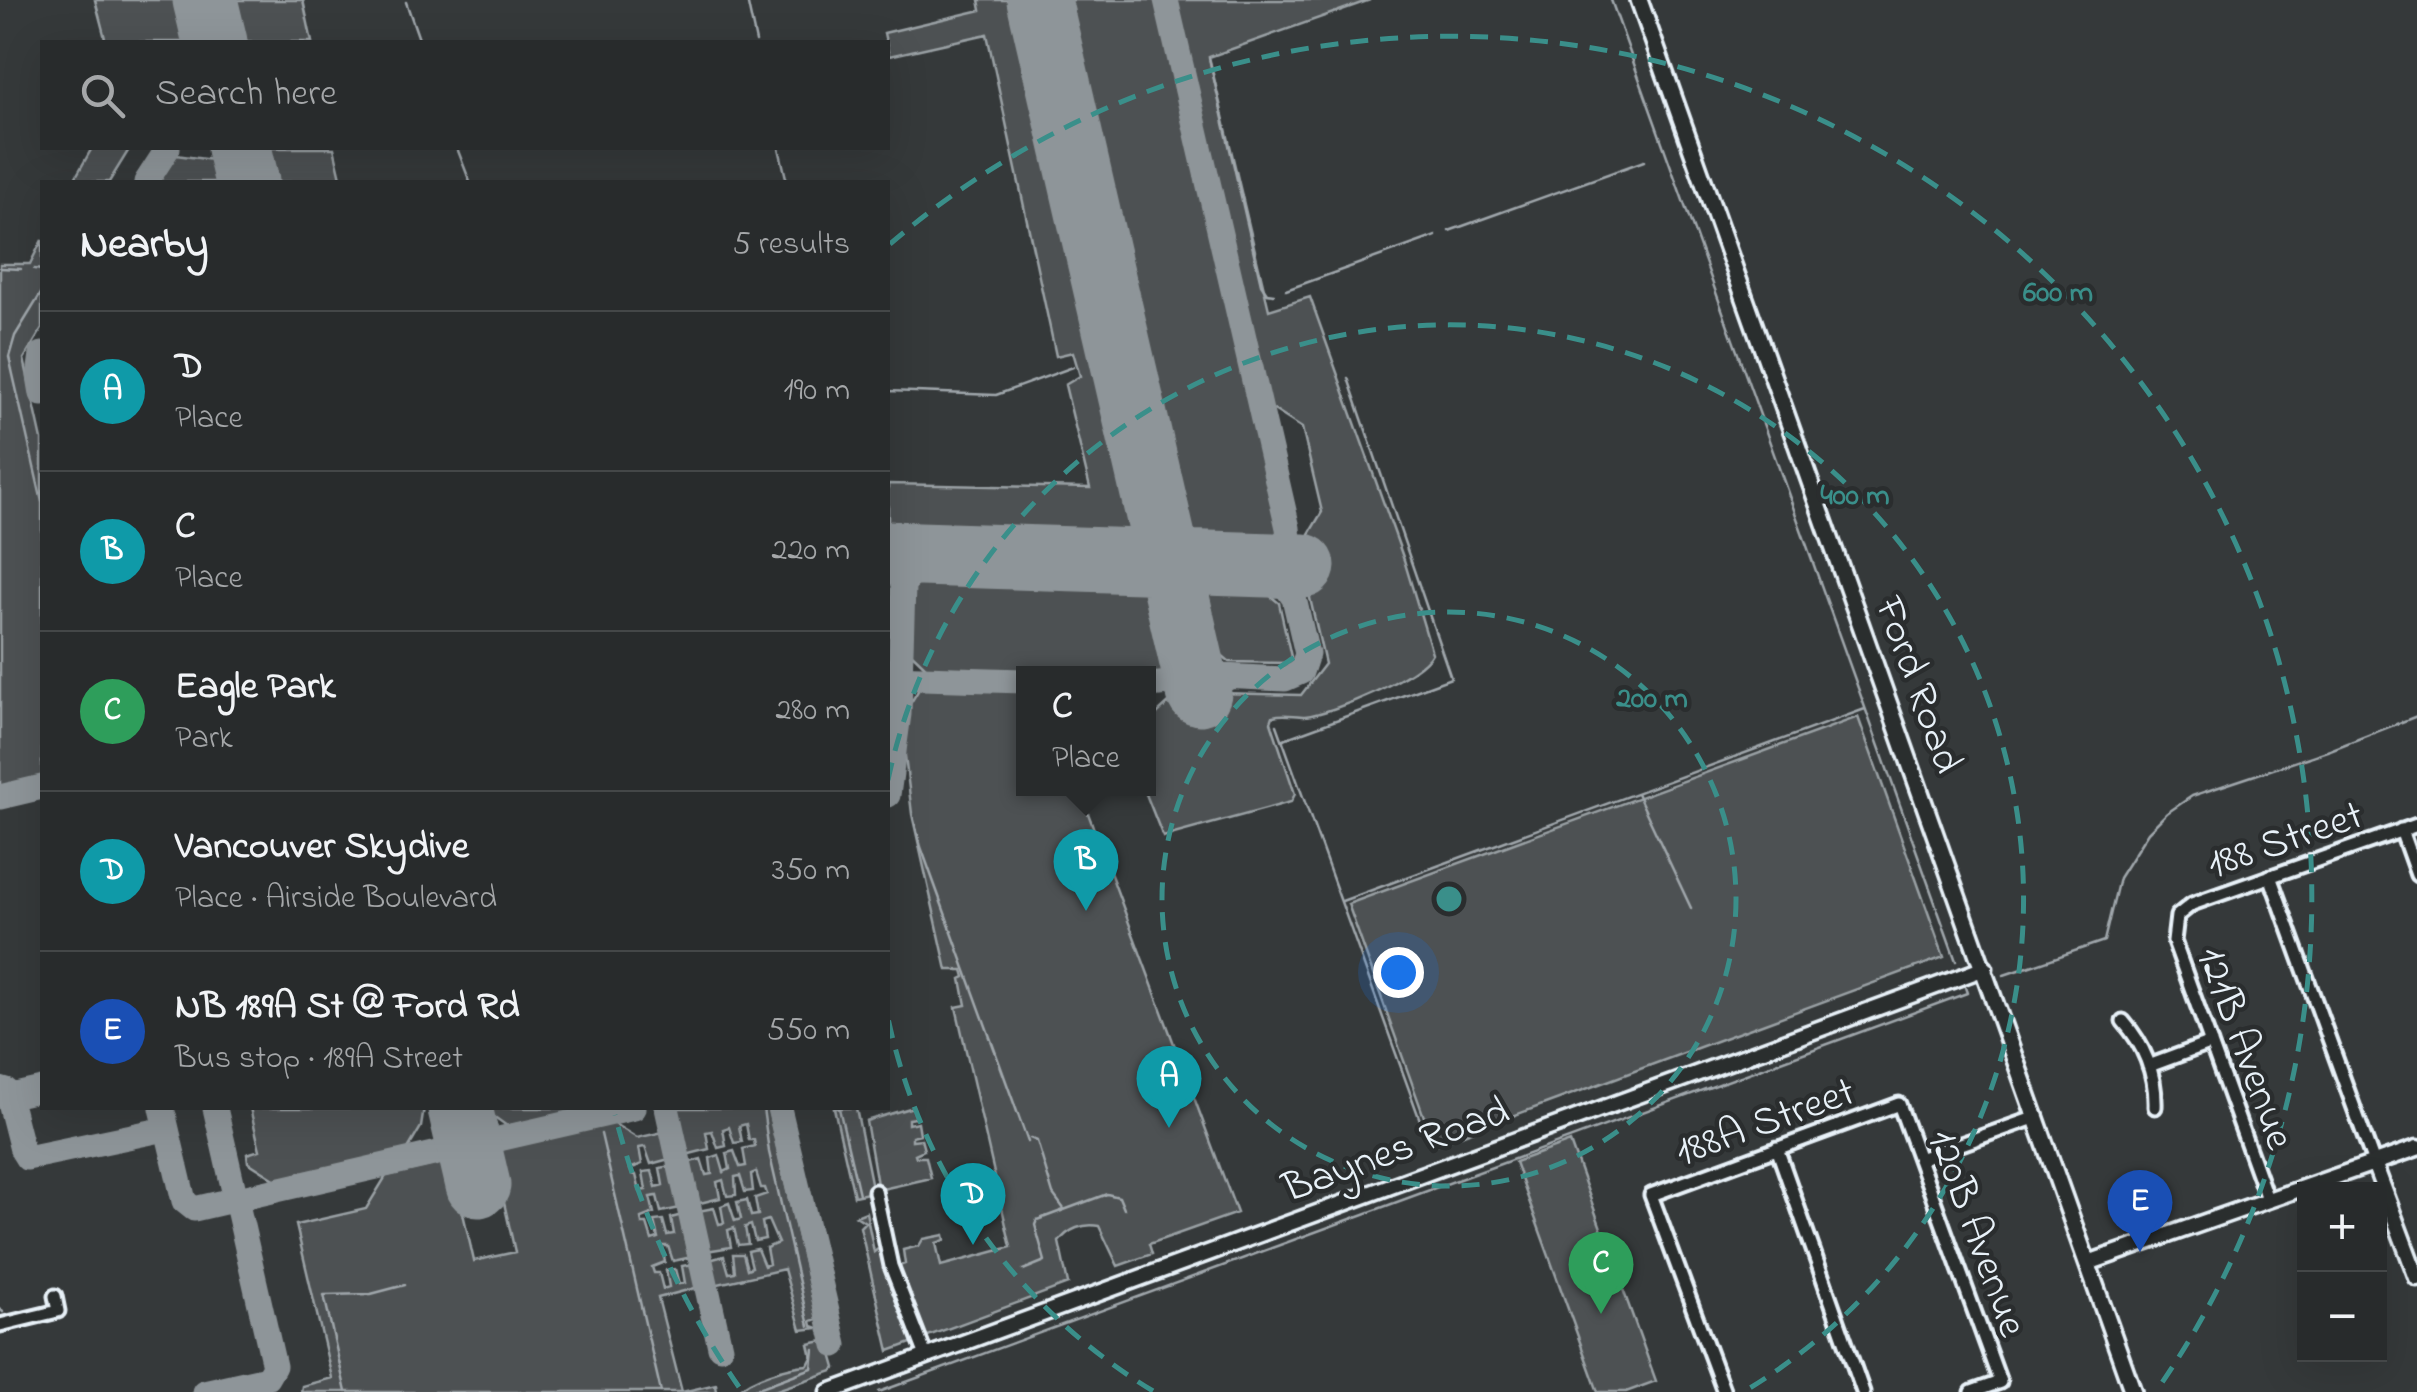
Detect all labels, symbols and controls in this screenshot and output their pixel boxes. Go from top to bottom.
search box [40,40,890,150]
text: Search here [155,67,337,123]
icon: search [75,68,130,123]
text: Nearby [80,215,208,276]
text: 5 results [733,222,850,269]
text: 600 m [2023,272,2093,316]
text: D [175,340,203,396]
text: A [103,368,122,415]
text: 190 m [784,368,850,415]
text: Place [175,396,243,443]
text: 400 m [1820,475,1890,519]
text: C [175,500,196,556]
text: B [102,528,123,575]
text: 220 m [772,528,850,575]
text: Place [175,556,243,603]
street label: Ford Road [1856,588,1977,782]
text: Eagle Park [175,660,336,716]
popup [1016,666,1156,796]
text: 200 m [1615,678,1688,722]
text: C [1052,680,1073,736]
text: C [104,688,121,735]
text: 280 m [775,688,850,735]
text: Park [175,716,233,763]
text: Place [1052,736,1120,783]
street label: 188 Street [2199,786,2372,896]
text: Vancouver Skydive [175,820,469,876]
pin: B [1054,828,1118,911]
text: D [101,848,124,895]
text: 350 m [772,848,850,895]
text: Place · Airside Boulevard [175,876,497,923]
centre of rings [1431,881,1467,917]
street label: 121B Avenue [2179,939,2309,1159]
your location [1373,947,1424,998]
text: NB 189A St @ Ford Rd [175,980,520,1036]
text: E [103,1008,122,1055]
text: 550 m [767,1008,850,1055]
text: Bus stop · 189A Street [175,1036,463,1083]
pin: A [1136,1046,1202,1128]
street label: 188A Street [1667,1063,1864,1184]
street label: Baynes Road [1274,1082,1518,1221]
street label: 120B Avenue [1910,1121,2042,1346]
pin: D [940,1162,1006,1245]
pin: E [2108,1170,2172,1252]
map controls [2297,1182,2387,1362]
button: + [2297,1182,2387,1272]
pin: C [1568,1232,1634,1314]
button: − [2297,1272,2387,1362]

